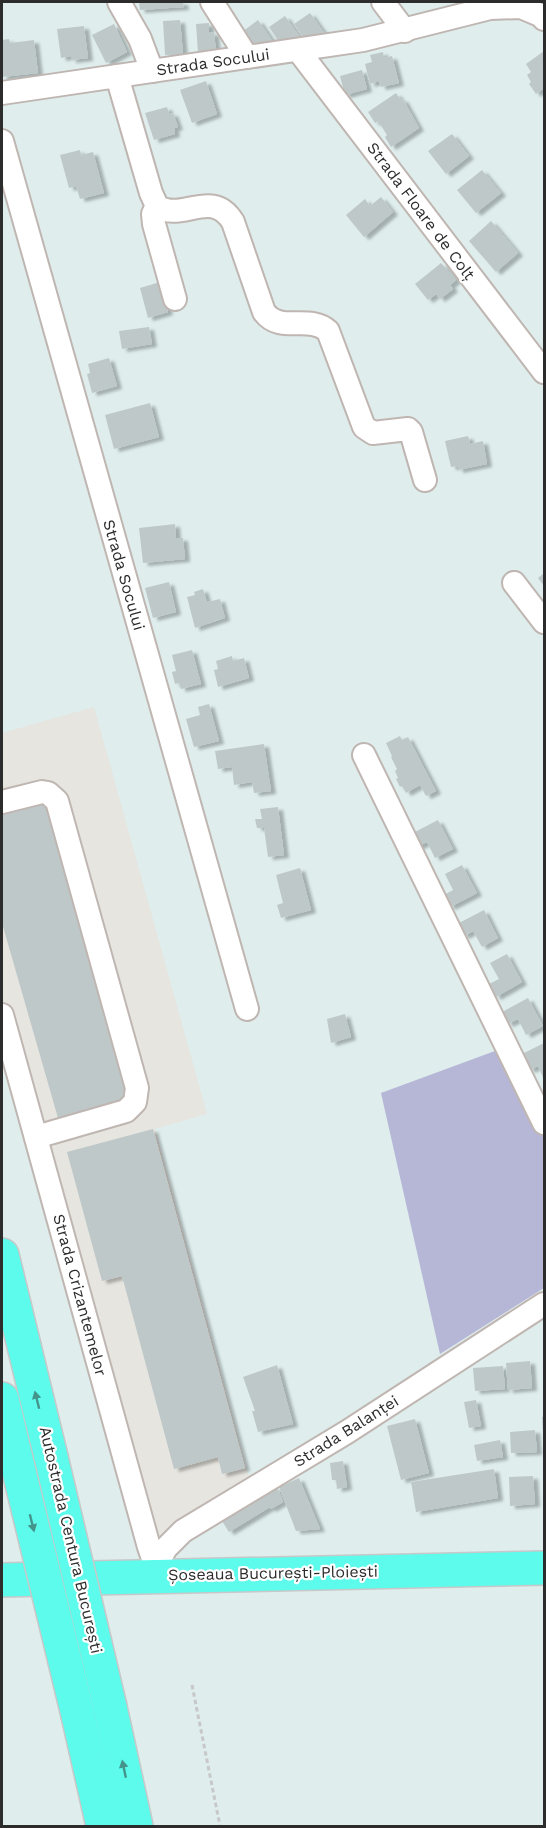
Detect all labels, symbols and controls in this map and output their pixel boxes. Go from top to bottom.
street label: Strada Socului [155,45,271,79]
street label: Strada Floare de Colț [363,138,479,284]
street label: Strada Socului [99,517,149,633]
street label: Strada Crizantemelor [49,1212,111,1379]
one-way arrow [32,1391,42,1410]
street label: Strada Balanței [290,1391,402,1471]
street label: Autostrada Centura București [36,1425,106,1655]
one-way arrow [28,1514,38,1533]
street label: Șoseaua București-Ploiești [168,1562,378,1584]
one-way arrow [118,1760,128,1779]

